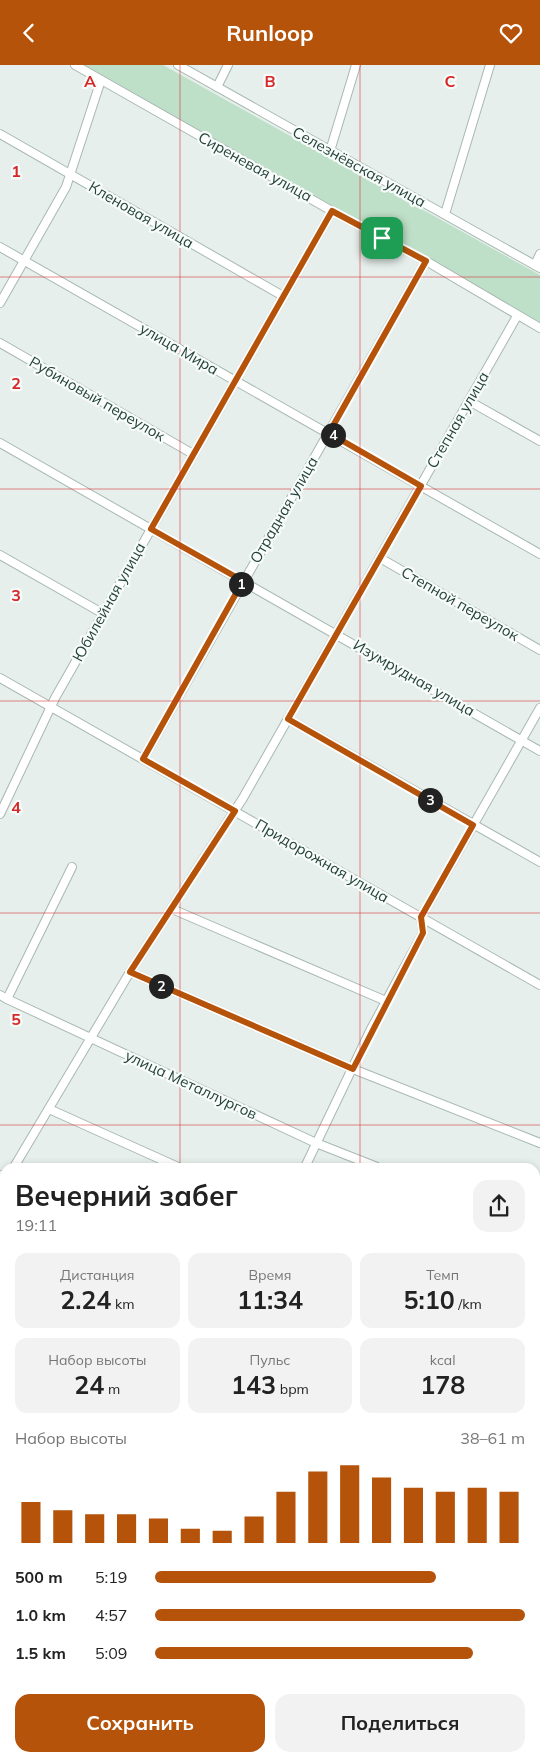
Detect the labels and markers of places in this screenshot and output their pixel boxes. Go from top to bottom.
pin [361,217,403,259]
pin: 4 [320,423,346,447]
pin: 1 [228,571,254,597]
pin: 3 [418,787,442,813]
pin: 2 [148,973,174,999]

